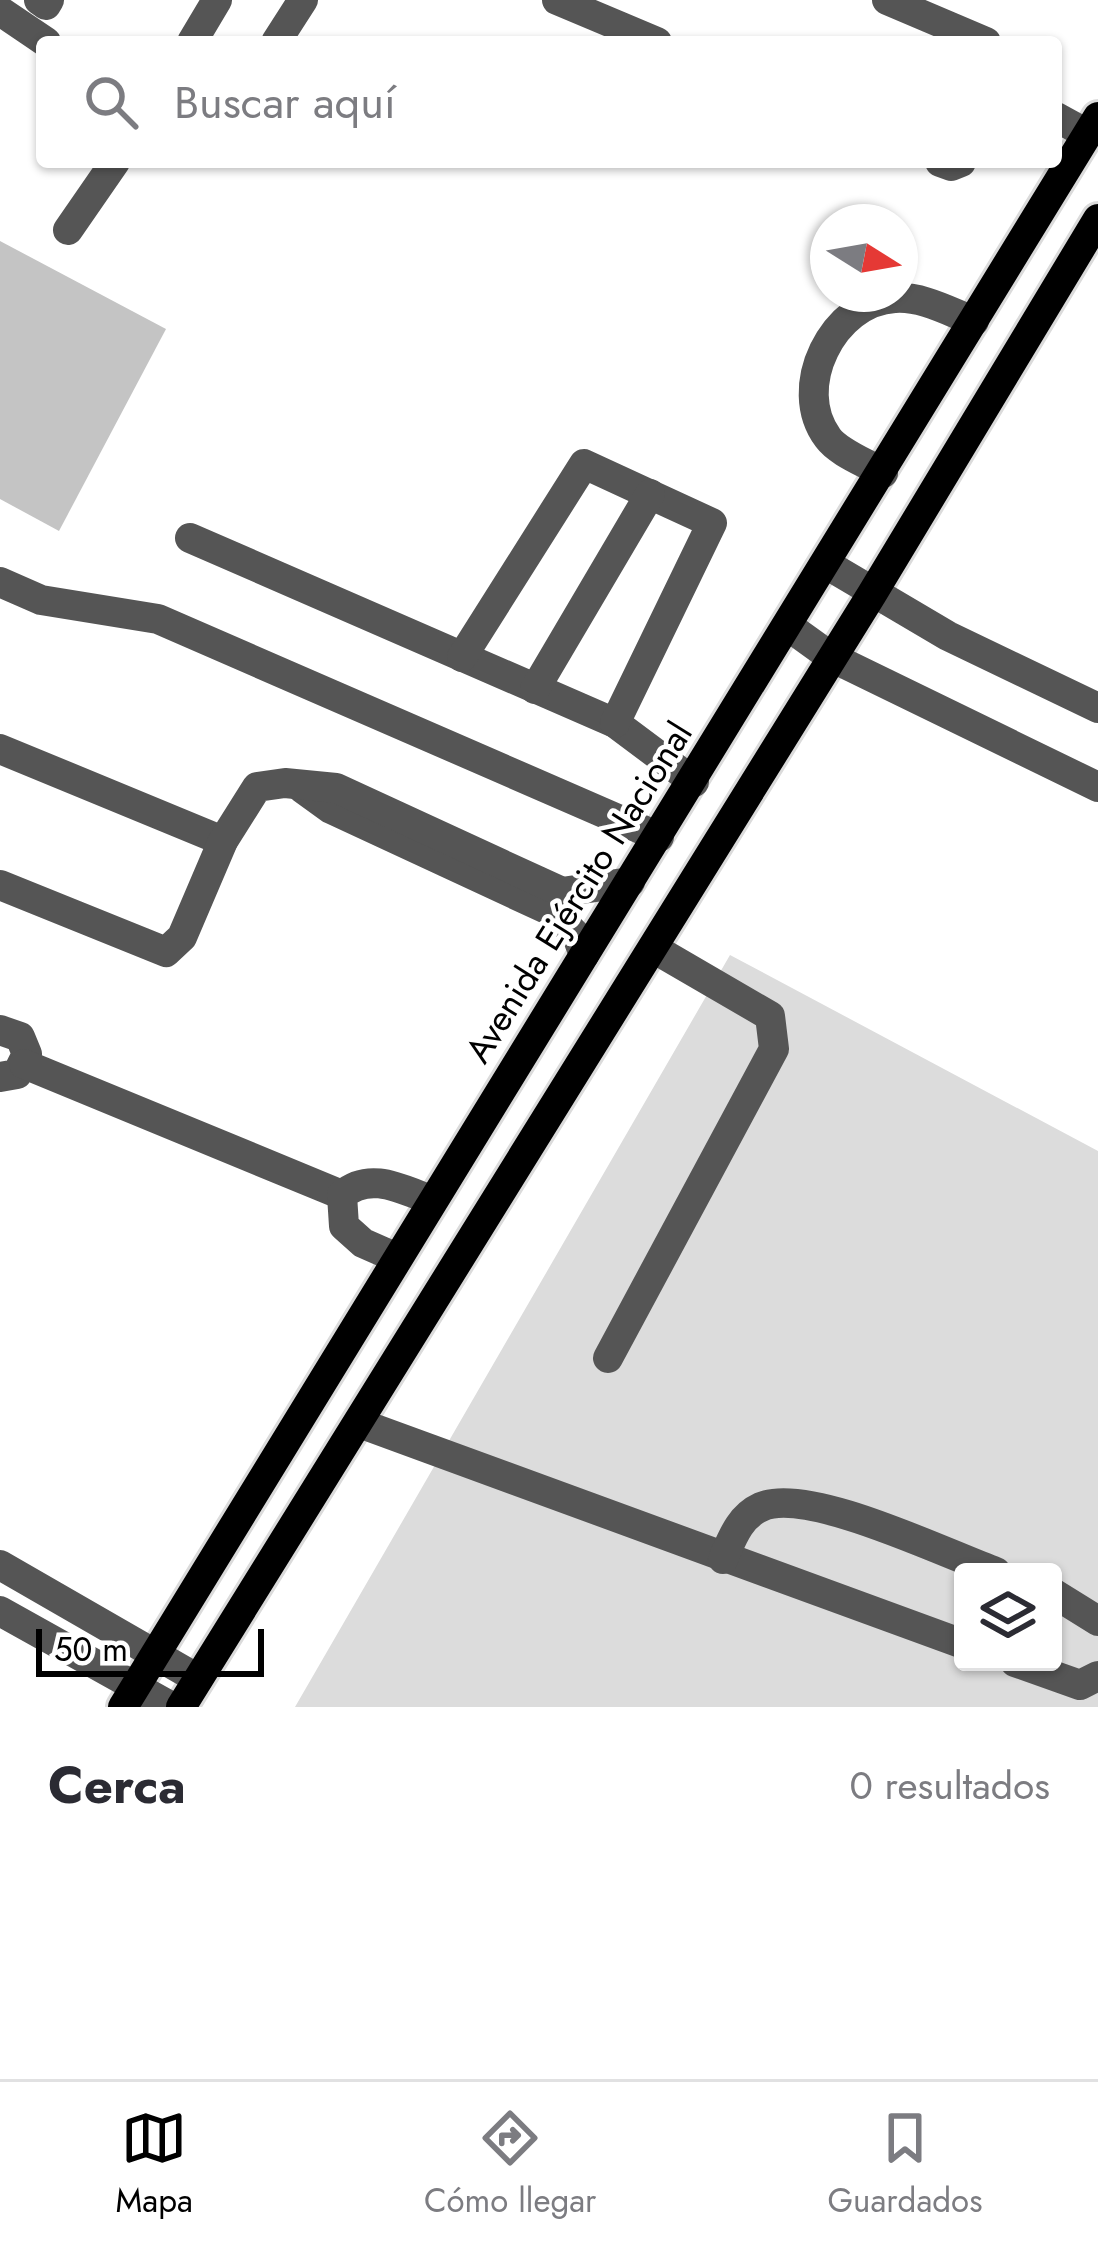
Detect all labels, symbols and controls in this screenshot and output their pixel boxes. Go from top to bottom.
search box [36,36,1062,168]
icon: search [78,69,144,135]
text: Buscar aquí [174,70,396,135]
north arrow [810,204,918,312]
street label: Avenida Ejército Nacional [452,711,704,1073]
map controls [954,1563,1062,1671]
button: layers [954,1563,1062,1671]
scale bar [36,1623,264,1676]
text: 50 m [54,1626,128,1673]
text: Cerca [48,1748,186,1822]
text: 0 resultados [850,1757,1050,1814]
tab: Mapa [116,2105,193,2224]
tab: Cómo llegar [424,2105,596,2224]
tab: Guardados [828,2105,982,2224]

